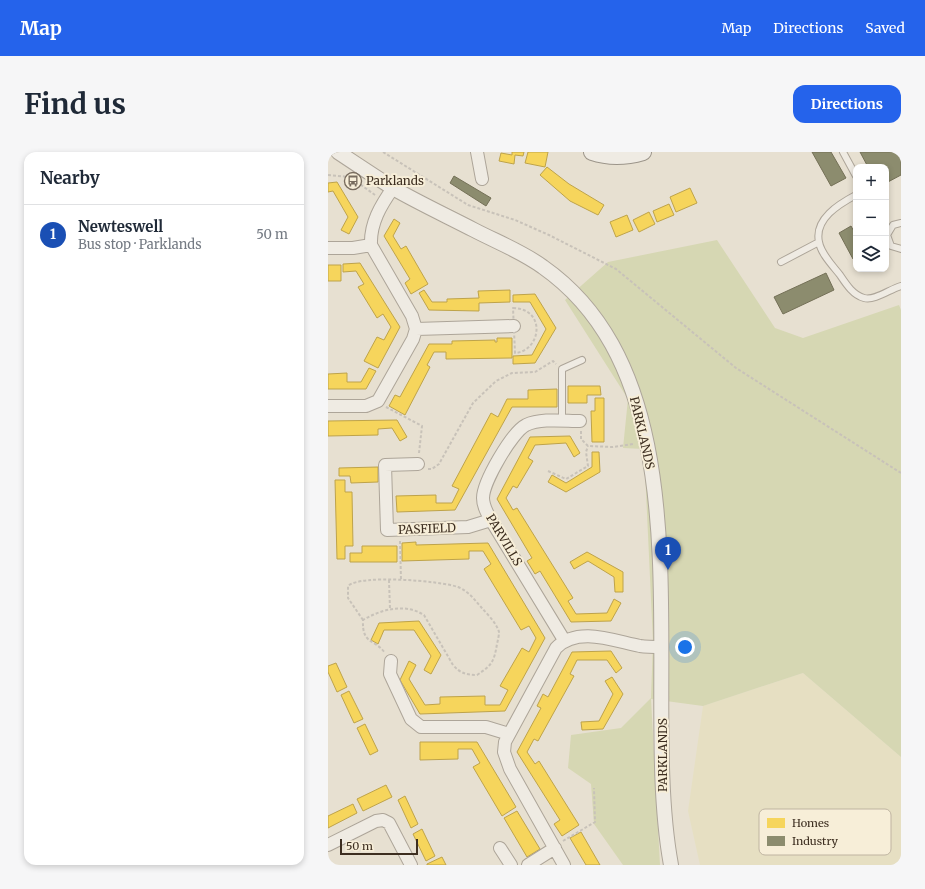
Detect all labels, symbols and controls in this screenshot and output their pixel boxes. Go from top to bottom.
text: Map [20,16,62,40]
text: Map [721,19,751,37]
text: Directions [773,19,843,37]
text: Saved [865,19,905,37]
button: Directions [793,85,901,123]
text: Find us [24,86,126,122]
map controls [853,164,889,272]
button: + [853,164,889,200]
text: Nearby [40,167,100,189]
bus stop icon: Parklands [343,171,363,191]
place label: Parklands [366,173,424,188]
button: − [853,200,889,236]
text: Newteswell [78,217,163,236]
text: 1 [50,226,56,243]
text: 50 m [256,226,288,243]
text: Bus stop · Parklands [78,236,202,253]
button: layers [853,236,889,272]
street label: PARKLANDS [627,395,658,471]
street label: PARVILLS [483,511,526,568]
street label: PASFIELD [398,520,456,537]
pin: 1 [655,537,681,570]
your location [675,637,695,657]
street label: PARKLANDS [655,718,670,792]
legend [759,809,891,855]
text: Homes [792,816,829,830]
text: Industry [792,834,839,848]
scale bar [340,837,418,856]
text: 50 m [346,839,373,853]

